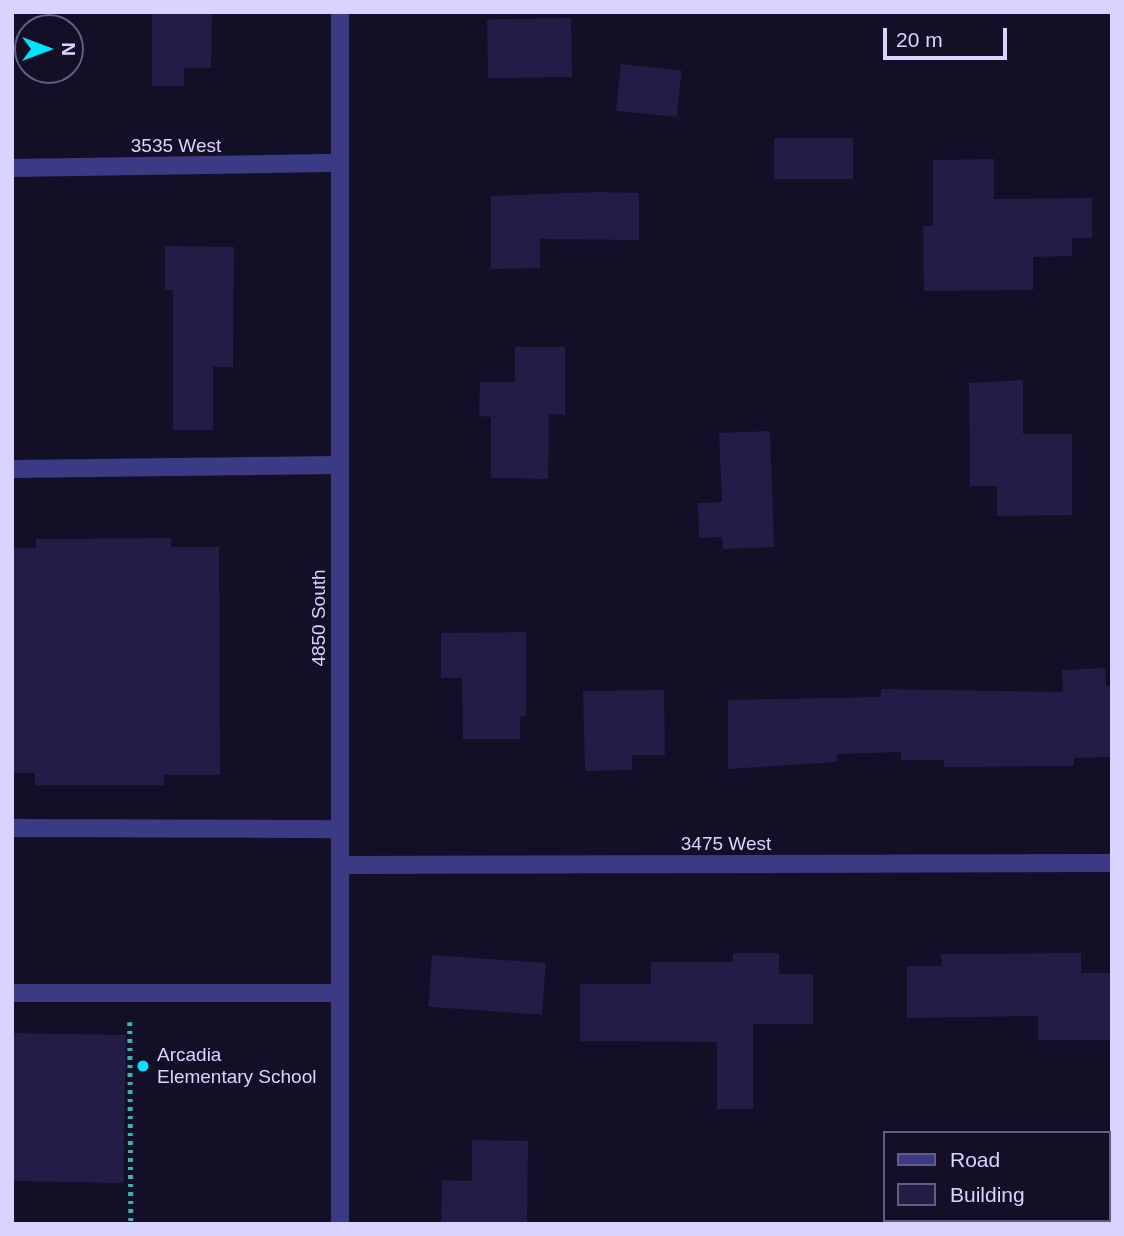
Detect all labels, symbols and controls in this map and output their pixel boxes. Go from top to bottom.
north arrow [14,14,84,84]
scale bar [886,14,1010,58]
text: 20 m [896,28,943,51]
text: N [58,42,79,56]
street label: 3535 West [131,135,221,157]
street label: 4850 South [308,569,330,667]
street label: 3475 West [681,833,771,855]
place label: Arcadia Elementary School [157,1044,316,1088]
marker: Arcadia Elementary School [135,1058,151,1074]
legend [883,1131,1110,1222]
text: Road [950,1148,1000,1171]
text: Building [950,1183,1025,1206]

